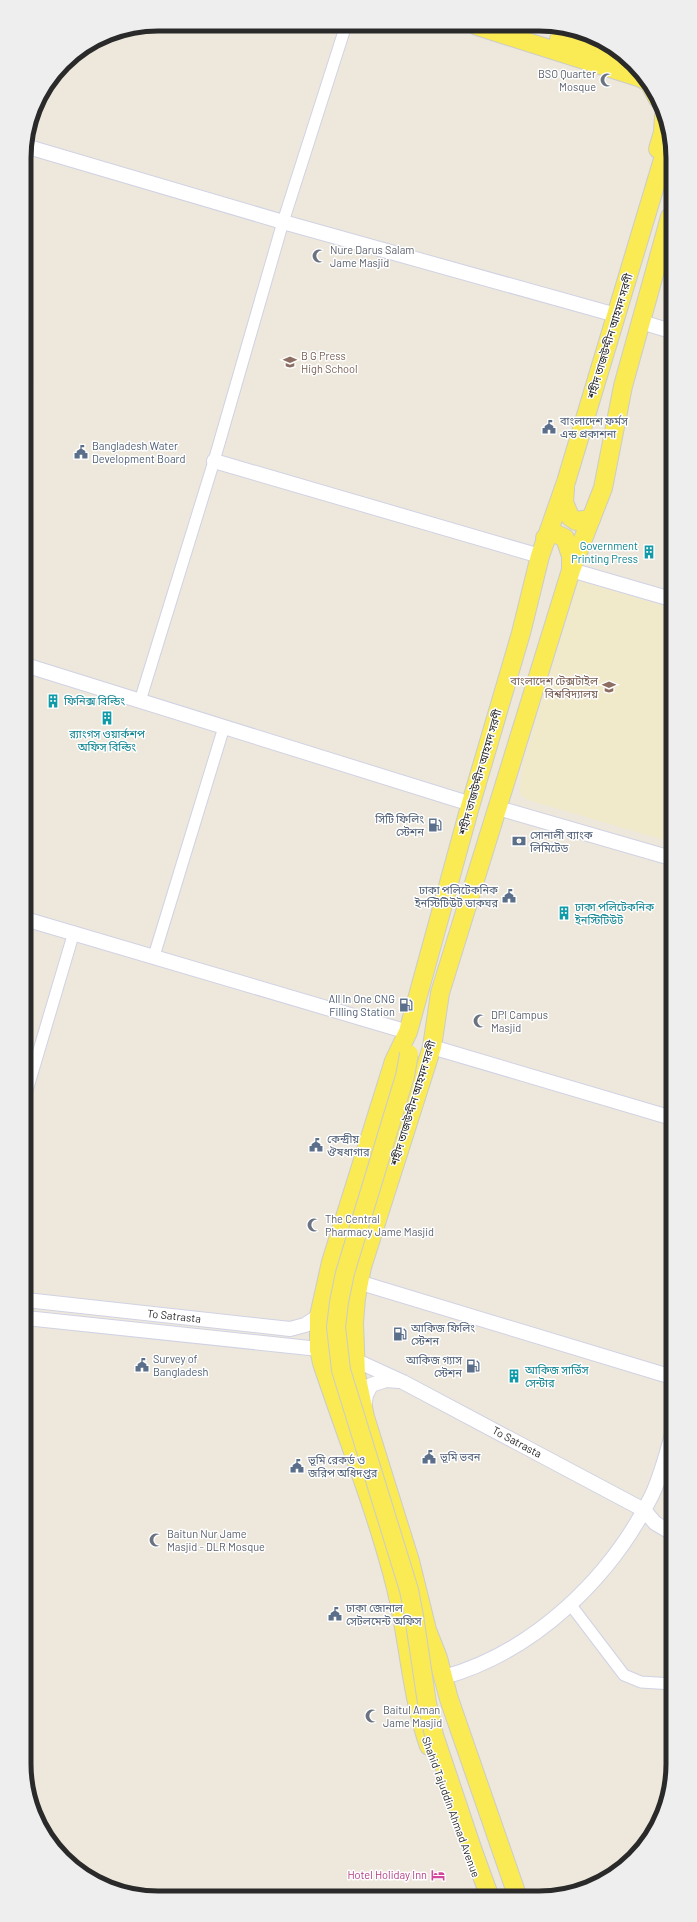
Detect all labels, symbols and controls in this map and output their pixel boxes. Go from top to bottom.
place label: BSO Quarter Mosque [538,67,596,93]
mosque icon: BSO Quarter Mosque [599,72,615,88]
place label: Nure Darus Salam Jame Masjid [330,243,414,269]
mosque icon: Nure Darus Salam Jame Masjid [311,248,327,264]
street label: শহীদ তাজউদ্দীন আহমদ সরণী [584,271,635,401]
place label: B G Press High School [301,349,358,375]
school or university icon: B G Press High School [282,354,298,370]
place label: বাংলাদেশ ফর্মস এন্ড প্রকাশনা [559,414,628,440]
public building icon: বাংলাদেশ ফর্মস এন্ড প্রকাশনা [541,419,557,435]
place label: Bangladesh Water Development Board [92,439,186,465]
public building icon: Bangladesh Water Development Board [73,444,89,460]
place label: Government Printing Press [571,539,638,565]
building icon: Government Printing Press [641,544,657,560]
place label: বাংলাদেশ টেক্সটাইল বিশ্ববিদ্যালয় [509,674,599,700]
school or university icon: বাংলাদেশ টেক্সটাইল বিশ্ববিদ্যালয় [601,679,617,695]
building icon: ফিনিক্স বিল্ডিং [45,693,61,709]
place label: ফিনিক্স বিল্ডিং [63,694,125,707]
street label: শহীদ তাজউদ্দীন আহমদ সরণী [455,707,504,837]
building icon: র‍্যাংগস ওয়ার্কশপ অফিস বিল্ডিং [99,710,115,726]
place label: র‍্যাংগস ওয়ার্কশপ অফিস বিল্ডিং [68,727,145,753]
place label: সিটি ফিলিং স্টেশন [374,812,424,838]
fuel station icon: সিটি ফিলিং স্টেশন [427,817,443,833]
place label: সোনালী ব্যাংক লিমিটেড [529,828,593,854]
bank icon: সোনালী ব্যাংক লিমিটেড [511,833,527,849]
place label: ঢাকা পলিটেকনিক ইনস্টিটিউট ডাকঘর [414,883,498,909]
public building icon: ঢাকা পলিটেকনিক ইনস্টিটিউট ডাকঘর [501,888,517,904]
place label: ঢাকা পলিটেকনিক ইনস্টিটিউট [574,900,654,926]
building icon: ঢাকা পলিটেকনিক ইনস্টিটিউট [556,905,572,921]
place label: All In One CNG Filling Station [328,992,395,1018]
fuel station icon: All In One CNG Filling Station [398,997,414,1013]
place label: DPI Campus Masjid [491,1008,548,1034]
mosque icon: DPI Campus Masjid [472,1013,488,1029]
street label: শহীদ তাজউদ্দীন আহমদ সরণী [387,1038,438,1168]
place label: কেন্দ্রীয় ঔষধাগার [327,1132,370,1158]
public building icon: কেন্দ্রীয় ঔষধাগার [308,1137,324,1153]
place label: The Central Pharmacy Jame Masjid [325,1212,434,1238]
mosque icon: The Central Pharmacy Jame Masjid [306,1217,322,1233]
street label: To Satrasta [146,1306,202,1325]
place label: আকিজ ফিলিং স্টেশন [410,1321,475,1347]
fuel station icon: আকিজ ফিলিং স্টেশন [392,1326,408,1342]
place label: Survey of Bangladesh [153,1352,208,1378]
place label: আকিজ গ্যাস স্টেশন [405,1353,462,1379]
public building icon: Survey of Bangladesh [134,1357,150,1373]
fuel station icon: আকিজ গ্যাস স্টেশন [465,1358,481,1374]
place label: আকিজ সার্ভিস সেন্টার [524,1363,589,1389]
building icon: আকিজ সার্ভিস সেন্টার [506,1368,522,1384]
street label: To Satrasta [490,1423,544,1460]
public building icon: ভূমি ভবন [421,1449,437,1465]
place label: ভূমি ভবন [439,1450,481,1463]
place label: ভূমি রেকর্ড ও জরিপ অধিদপ্তর [307,1453,378,1479]
public building icon: ভূমি রেকর্ড ও জরিপ অধিদপ্তর [289,1458,305,1474]
place label: Baitun Nur Jame Masjid - DLR Mosque [167,1527,265,1553]
mosque icon: Baitun Nur Jame Masjid - DLR Mosque [148,1532,164,1548]
place label: ঢাকা জোনাল সেটলমেন্ট অফিস [345,1601,422,1627]
public building icon: ঢাকা জোনাল সেটলমেন্ট অফিস [327,1606,343,1622]
place label: Baitul Aman Jame Masjid [383,1703,442,1729]
mosque icon: Baitul Aman Jame Masjid [364,1708,380,1724]
street label: Shahid Tajuddin Ahmad Avenue [420,1735,483,1879]
hotel icon: Hotel Holiday Inn [430,1867,446,1883]
place label: Hotel Holiday Inn [347,1868,427,1881]

